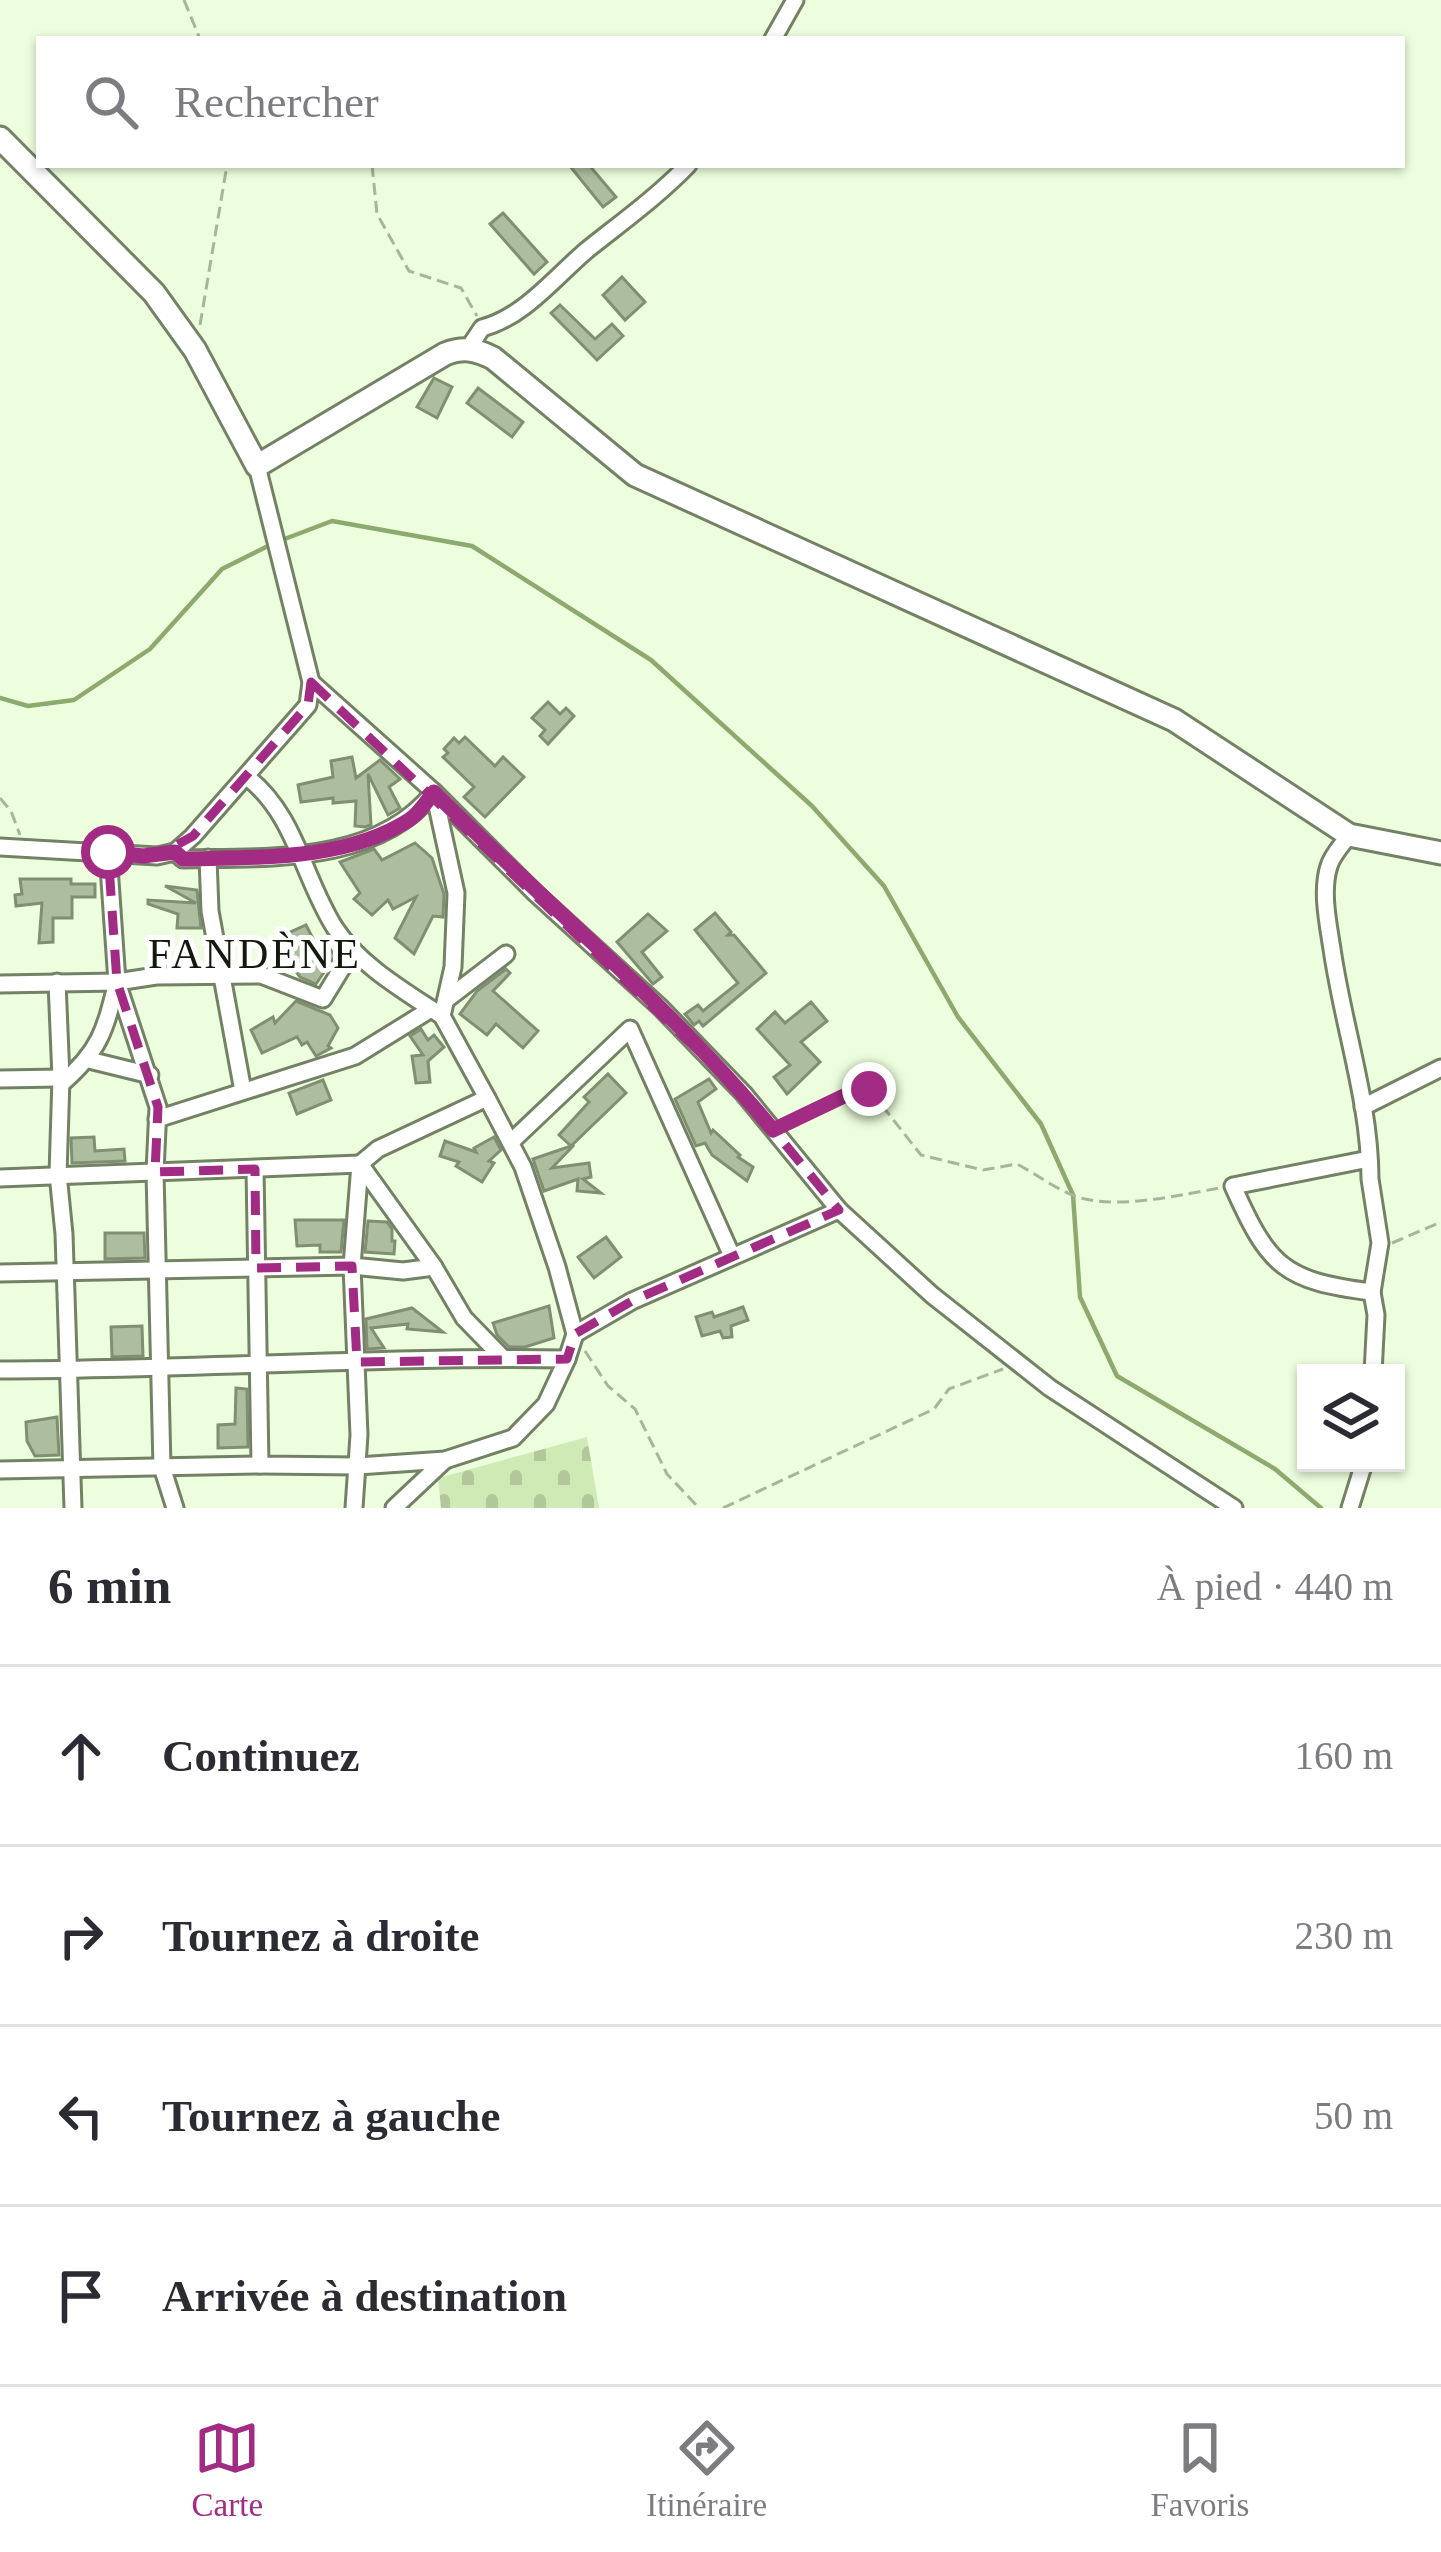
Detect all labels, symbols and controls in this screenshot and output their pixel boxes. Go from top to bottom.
search box [36,36,1405,168]
icon: search [78,69,144,135]
text: Rechercher [174,77,379,127]
route start [81,825,135,879]
district label: FANDÈNE [148,931,362,977]
route end [842,1062,896,1116]
map controls [1297,1364,1405,1472]
button: layers [1297,1364,1405,1472]
text: 6 min [48,1558,171,1614]
text: À pied · 440 m [1157,1565,1393,1608]
icon: ahead [48,1723,114,1789]
text: Continuez [162,1731,360,1781]
text: 160 m [1294,1734,1393,1777]
icon: right [48,1903,114,1969]
text: Tournez à droite [162,1911,480,1961]
text: 230 m [1294,1914,1393,1957]
icon: left [48,2083,114,2149]
text: Tournez à gauche [162,2091,500,2141]
text: 50 m [1314,2094,1393,2137]
icon: arrive [48,2263,114,2329]
text: Arrivée à destination [162,2271,567,2321]
tab: Carte [192,2415,263,2524]
tab: Itinéraire [646,2415,767,2524]
tab: Favoris [1150,2415,1249,2524]

